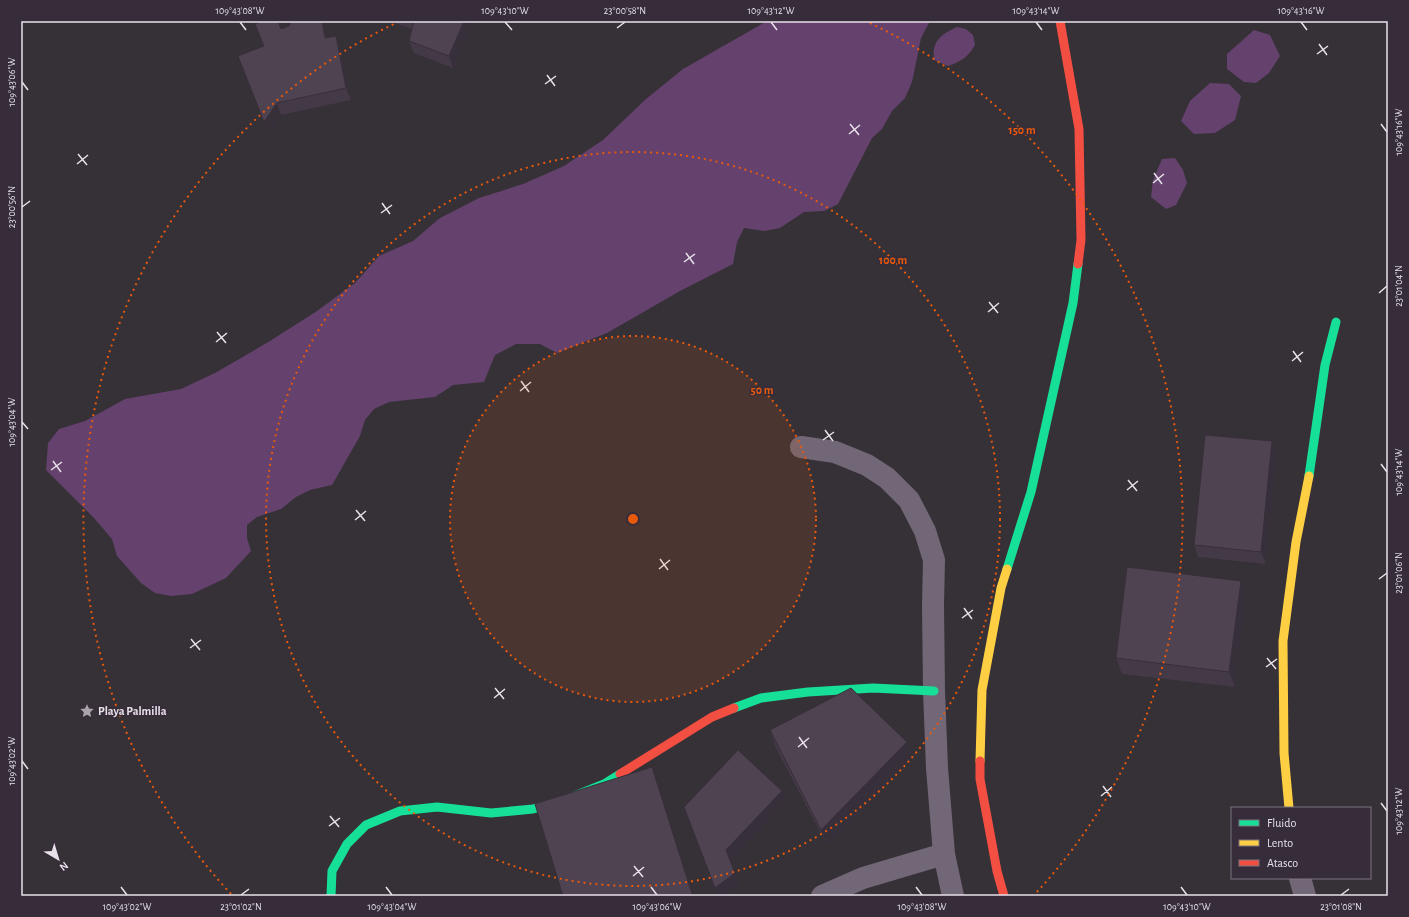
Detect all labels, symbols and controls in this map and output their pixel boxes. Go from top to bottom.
text: 109°43'08"W [216,6,264,16]
text: 109°43'10"W [481,6,529,16]
text: 23°00'58"N [604,6,646,16]
text: 109°43'12"W [748,6,794,16]
text: 109°43'14"W [1012,6,1060,16]
text: 109°43'16"W [1278,6,1325,16]
text: 109°43'06"W [7,58,17,106]
text: 109°43'16"W [1394,108,1404,155]
text: 150 m [1008,124,1036,136]
text: 23°00'56"N [7,186,17,228]
text: 100 m [879,254,907,266]
text: 23°01'04"N [1394,265,1404,307]
text: 50 m [751,384,774,396]
text: 109°43'04"W [7,397,17,446]
text: 109°43'14"W [1394,448,1404,496]
centre of rings [626,512,640,526]
text: 23°01'06"N [1394,552,1404,594]
place icon: Playa Palmilla [79,703,95,719]
place label: Playa Palmilla [98,705,167,718]
text: 109°43'02"W [7,737,17,785]
text: 109°43'12"W [1394,788,1404,834]
legend [1231,807,1371,879]
text: Fluido [1267,817,1296,829]
text: Lento [1267,837,1293,849]
north arrow [38,839,78,879]
text: Atasco [1267,857,1298,869]
text: N [57,860,70,873]
text: 109°43'02"W [103,902,151,912]
text: 23°01'02"N [220,902,262,912]
text: 109°43'04"W [368,902,417,912]
text: 109°43'06"W [633,902,681,912]
text: 109°43'08"W [898,902,946,912]
text: 109°43'10"W [1163,902,1211,912]
text: 23°01'08"N [1320,902,1362,912]

